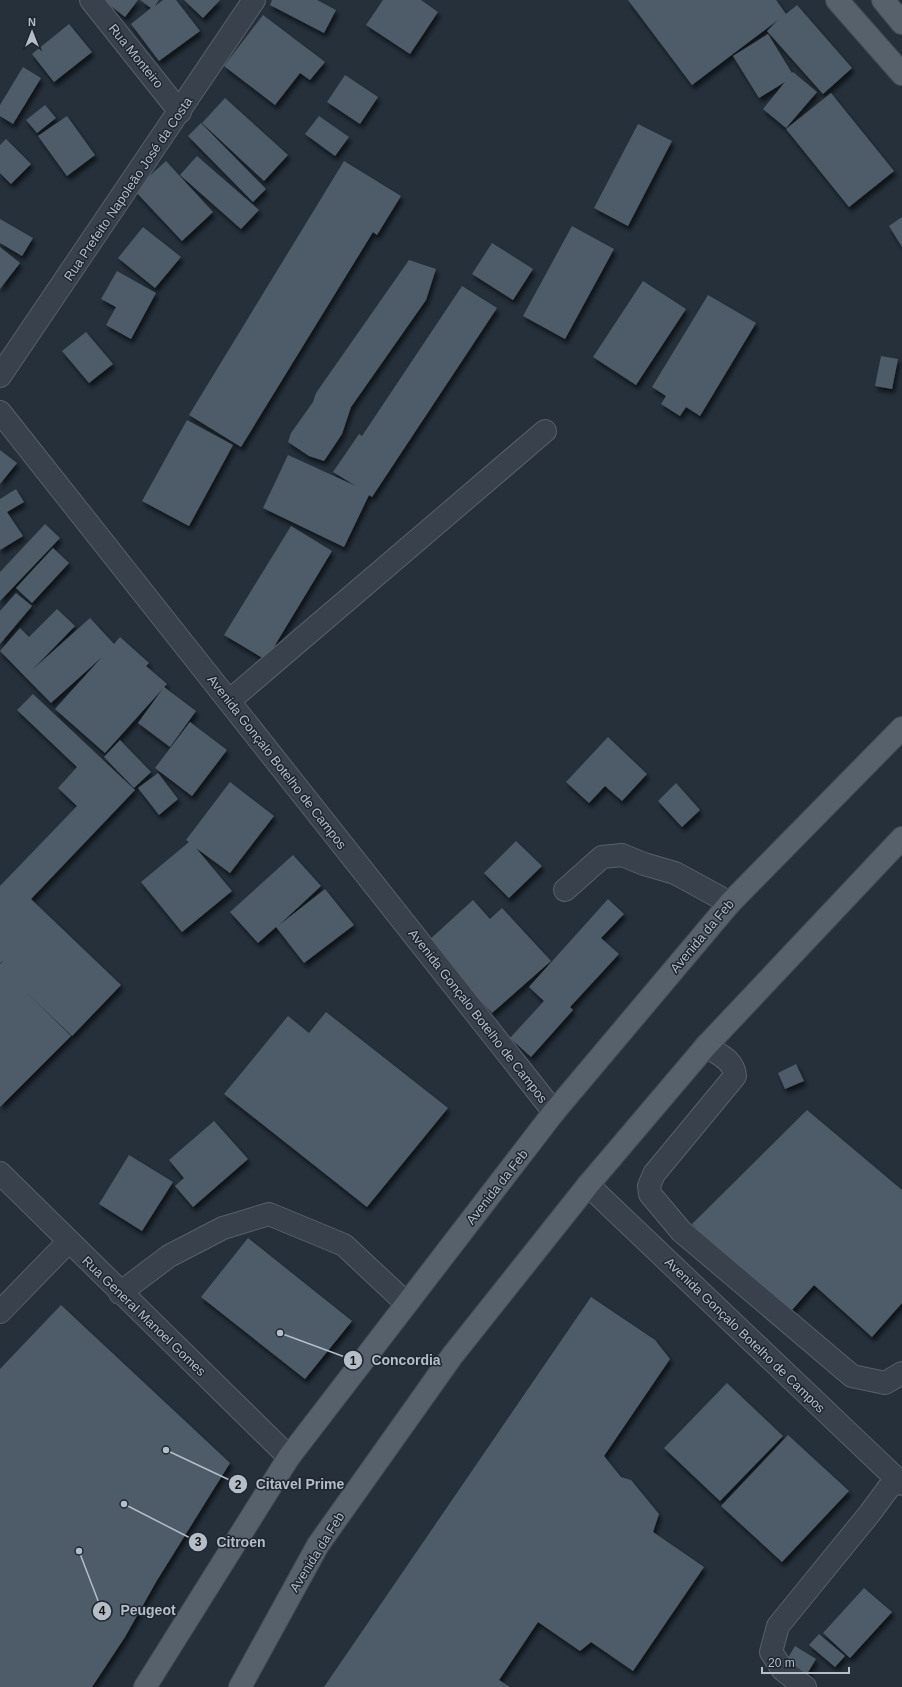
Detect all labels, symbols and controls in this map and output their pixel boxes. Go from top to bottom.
north arrow [12,12,52,52]
text: N [28,16,36,28]
street label: Rua Monteiro [106,21,166,91]
street label: Rua Prefeito Napoleão José da Costa [61,94,196,284]
street label: Avenida Gonçalo Botelho de Campos [204,672,350,852]
street label: Avenida da Feb [667,896,737,976]
street label: Avenida Gonçalo Botelho de Campos [405,926,551,1106]
street label: Avenida da Feb [463,1147,531,1227]
street label: Rua General Manoel Gomes [79,1253,209,1379]
street label: Avenida Gonçalo Botelho de Campos [662,1254,828,1416]
callout: Concordia [343,1347,449,1373]
text: Concordia [371,1352,441,1368]
text: 1 [350,1354,357,1368]
callout: Citavel Prime [228,1471,352,1497]
text: Citavel Prime [256,1476,345,1492]
text: 2 [235,1478,242,1492]
street label: Avenida da Feb [287,1510,347,1594]
callout: Citroen [188,1529,273,1555]
text: Citroen [217,1534,266,1550]
text: 3 [195,1535,202,1549]
callout: Peugeot [92,1598,183,1624]
text: Peugeot [120,1602,176,1618]
text: 4 [99,1604,106,1618]
scale bar [762,1649,849,1675]
text: 20 m [768,1656,795,1670]

